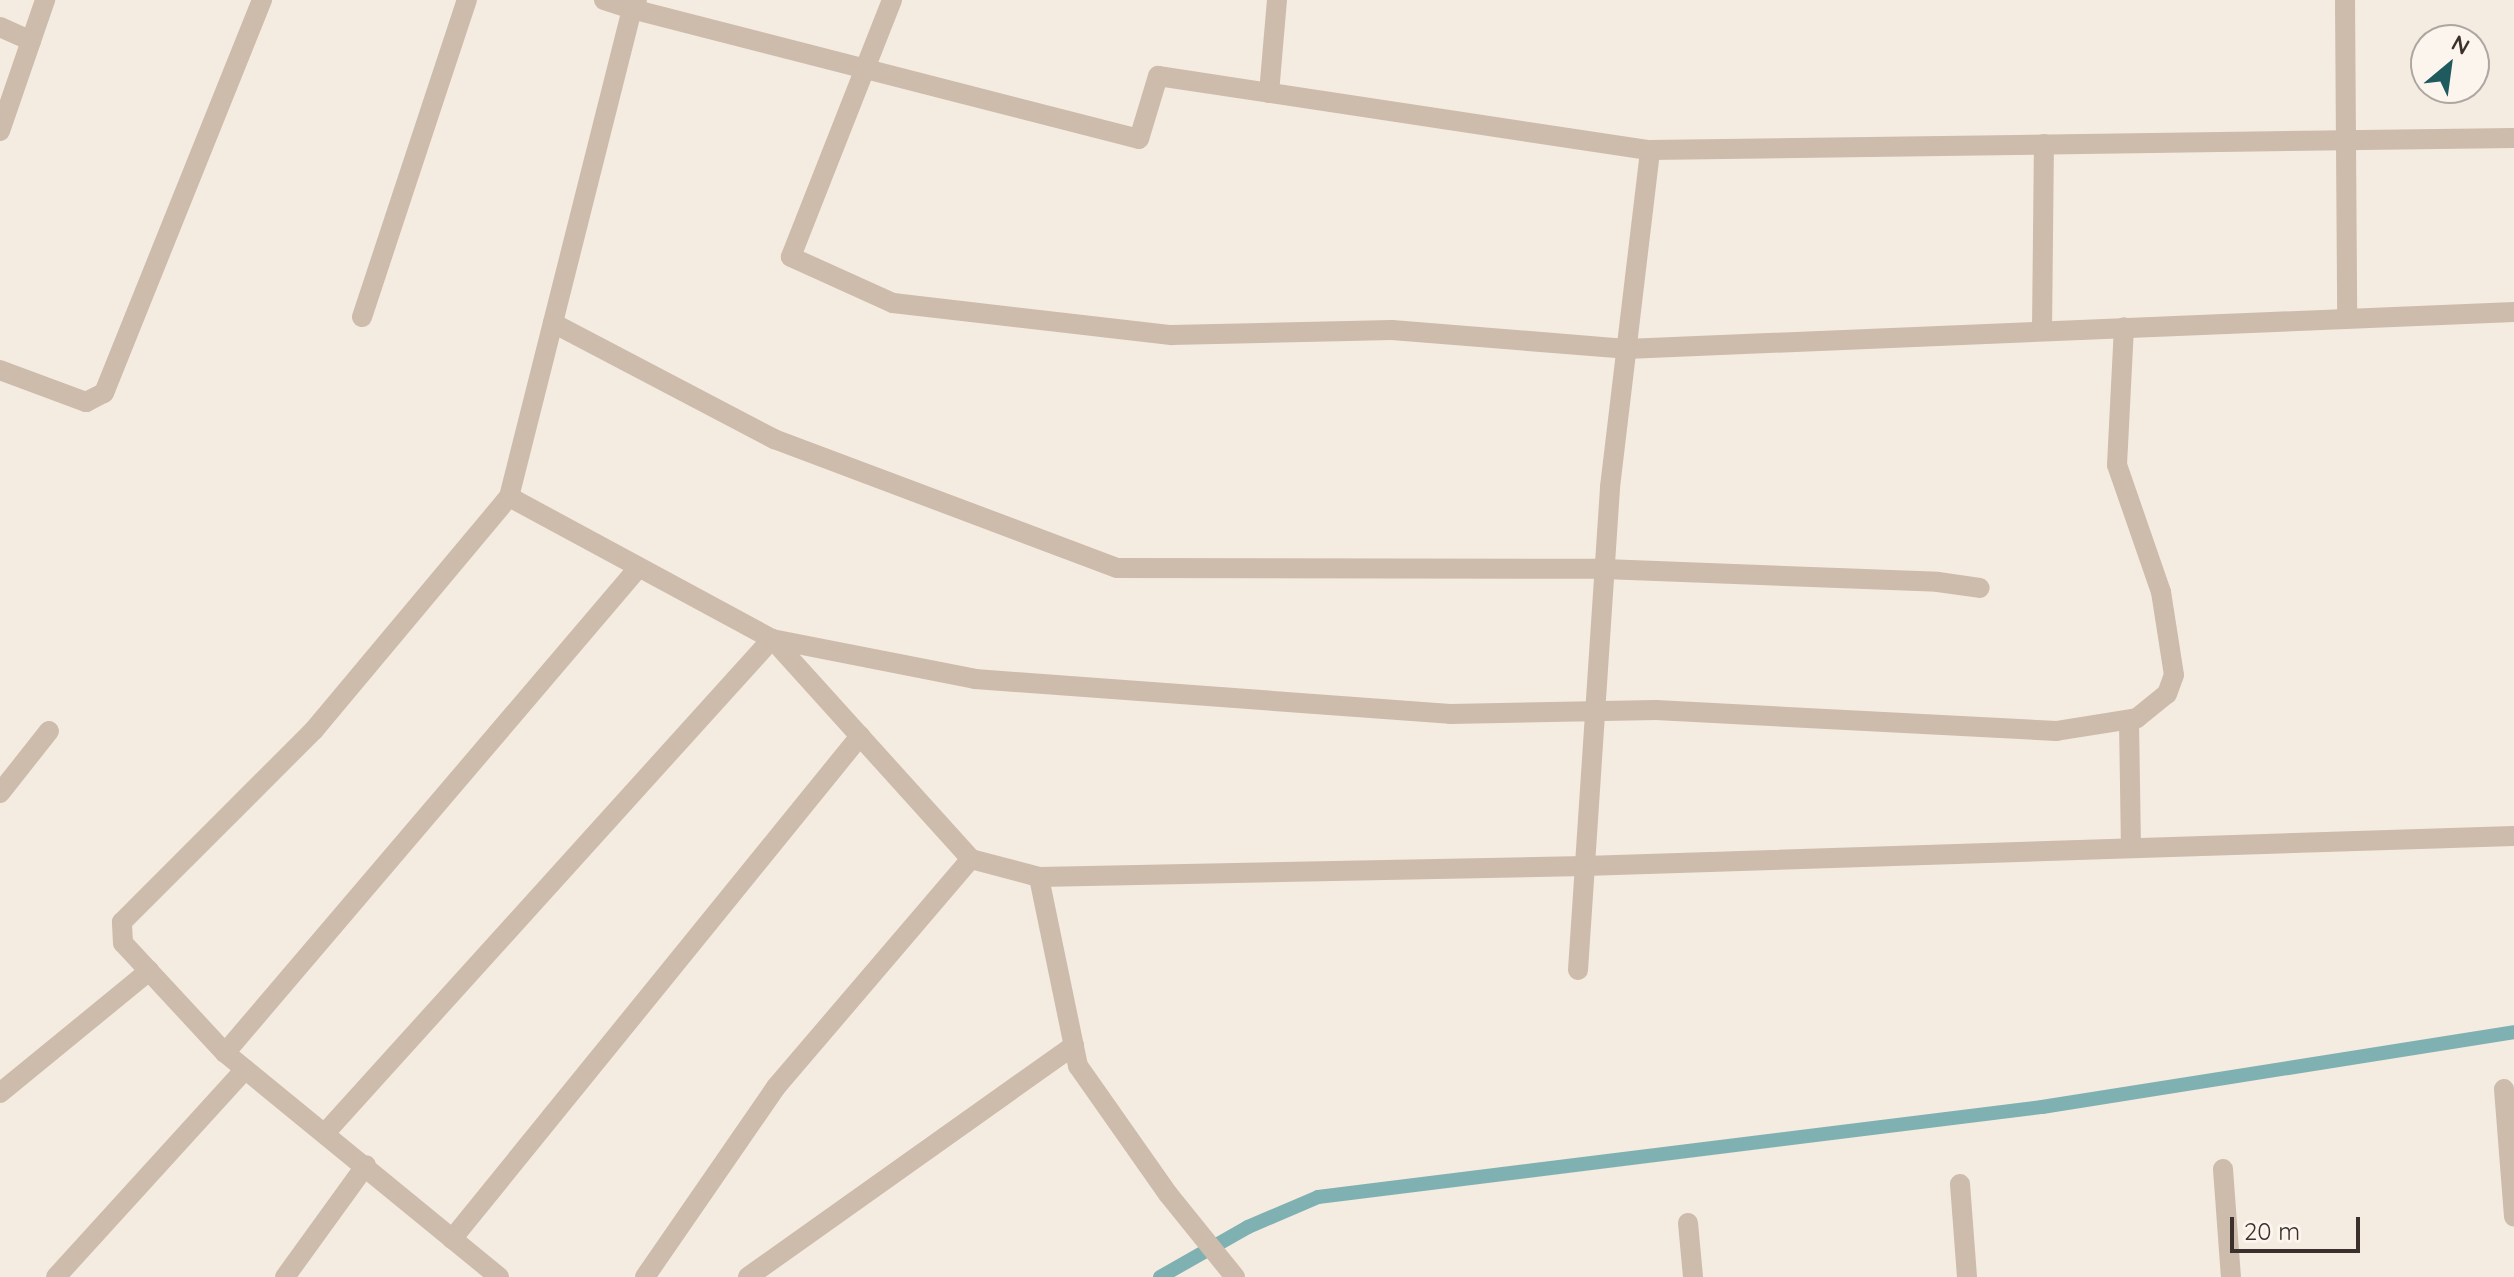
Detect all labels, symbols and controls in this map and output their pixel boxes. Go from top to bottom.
north arrow [2410,24,2490,104]
text: N [2447,29,2475,61]
scale bar [2234,1201,2364,1251]
text: 20 m [2244,1216,2300,1246]

